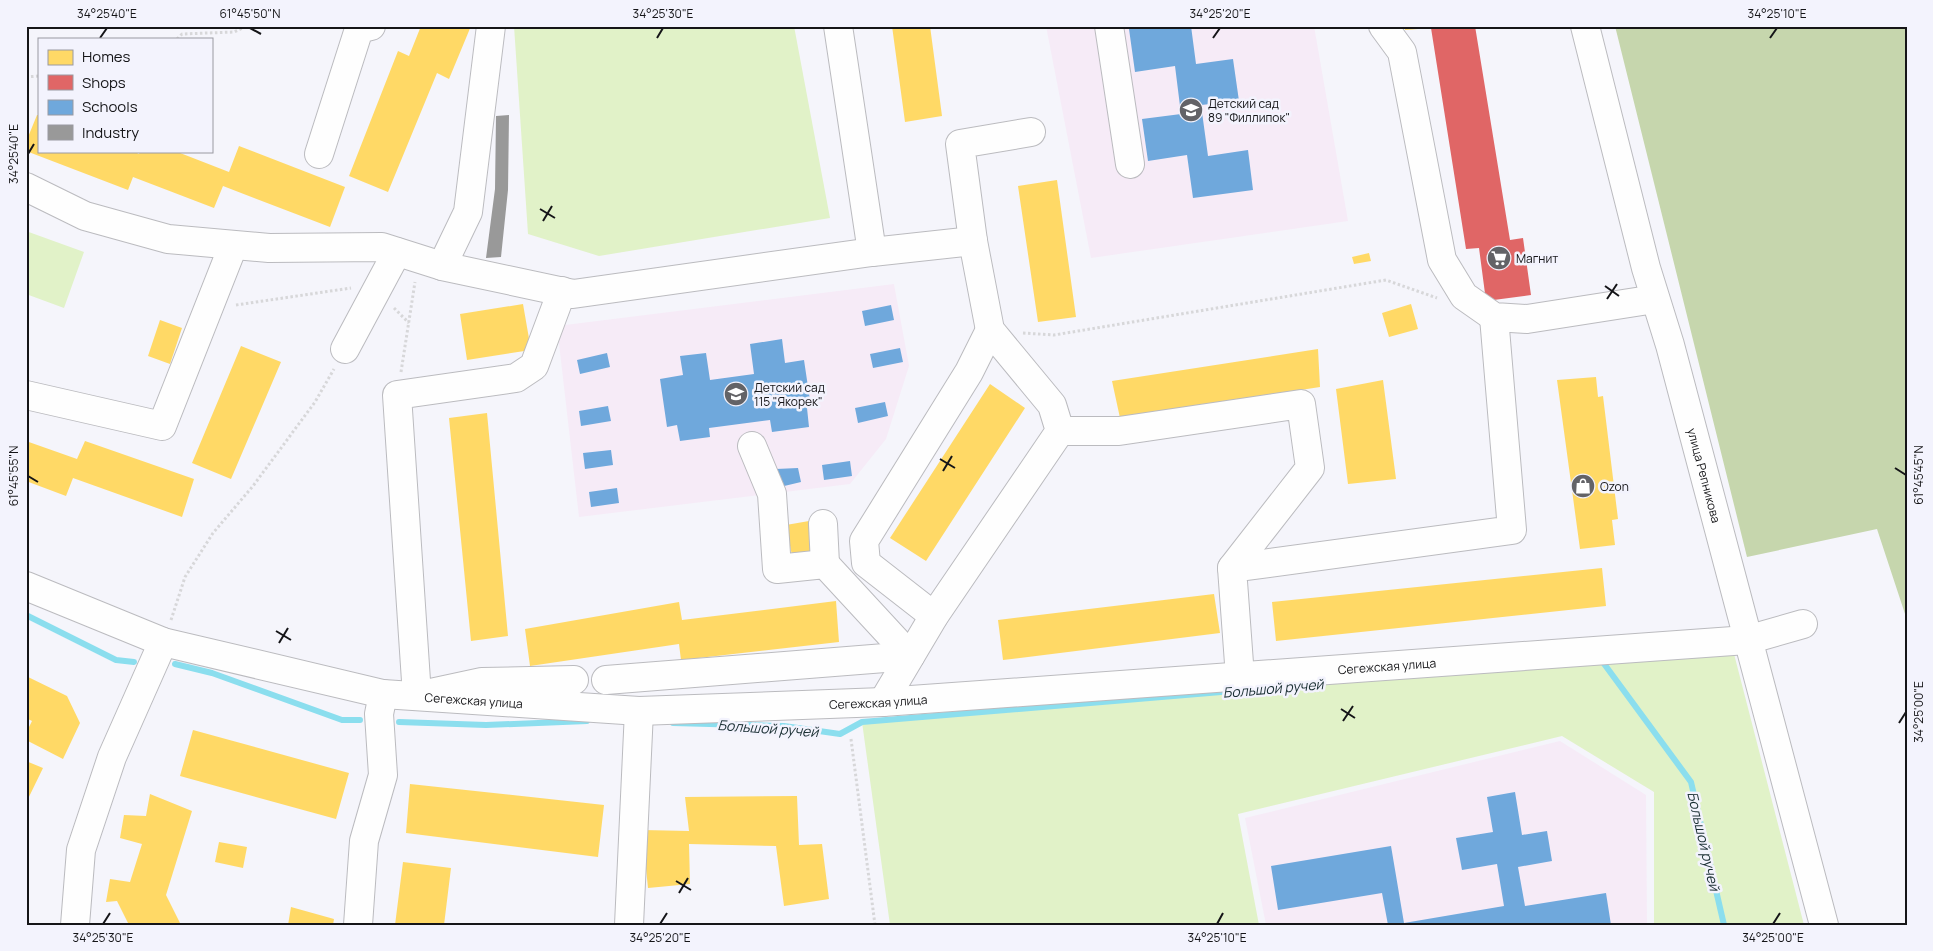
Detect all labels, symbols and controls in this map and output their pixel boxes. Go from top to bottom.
text: 34°25'40"E [77,5,137,22]
text: 61°45'50"N [219,5,281,22]
text: 34°25'30"E [633,5,694,22]
text: 34°25'20"E [1189,5,1251,22]
text: 34°25'10"E [1748,5,1807,22]
legend [38,38,212,152]
text: Homes [82,46,131,67]
text: Shops [82,72,126,93]
place label: Детский сад 89 "Филлипок" [1208,95,1290,126]
text: Schools [82,96,138,117]
school or university icon: Детский сад 89 "Филлипок" [1178,97,1204,123]
text: Industry [82,122,139,143]
text: 34°25'40"E [5,124,22,184]
supermarket icon: Магнит [1486,245,1512,271]
place label: Магнит [1516,250,1558,267]
place label: Детский сад 115 "Якорек" [754,379,825,410]
school or university icon: Детский сад 115 "Якорек" [723,381,749,407]
street label: улица Репникова [1684,426,1725,525]
text: 61°45'45"N [1910,445,1927,505]
text: 61°45'55"N [5,446,22,506]
shop icon: Ozon [1570,473,1596,499]
place label: Ozon [1600,478,1629,495]
street label: Сегежская улица [1337,654,1437,678]
water label: Большой ручей [1222,674,1325,702]
text: 34°25'00"E [1910,681,1927,743]
street label: Сегежская улица [424,688,523,712]
street label: Сегежская улица [829,690,928,712]
water label: Большой ручей [717,715,820,741]
water label: Большой ручей [1683,790,1725,893]
text: 34°25'30"E [73,929,134,946]
text: 34°25'20"E [629,929,691,946]
text: 34°25'10"E [1188,929,1247,946]
text: 34°25'00"E [1742,929,1804,946]

